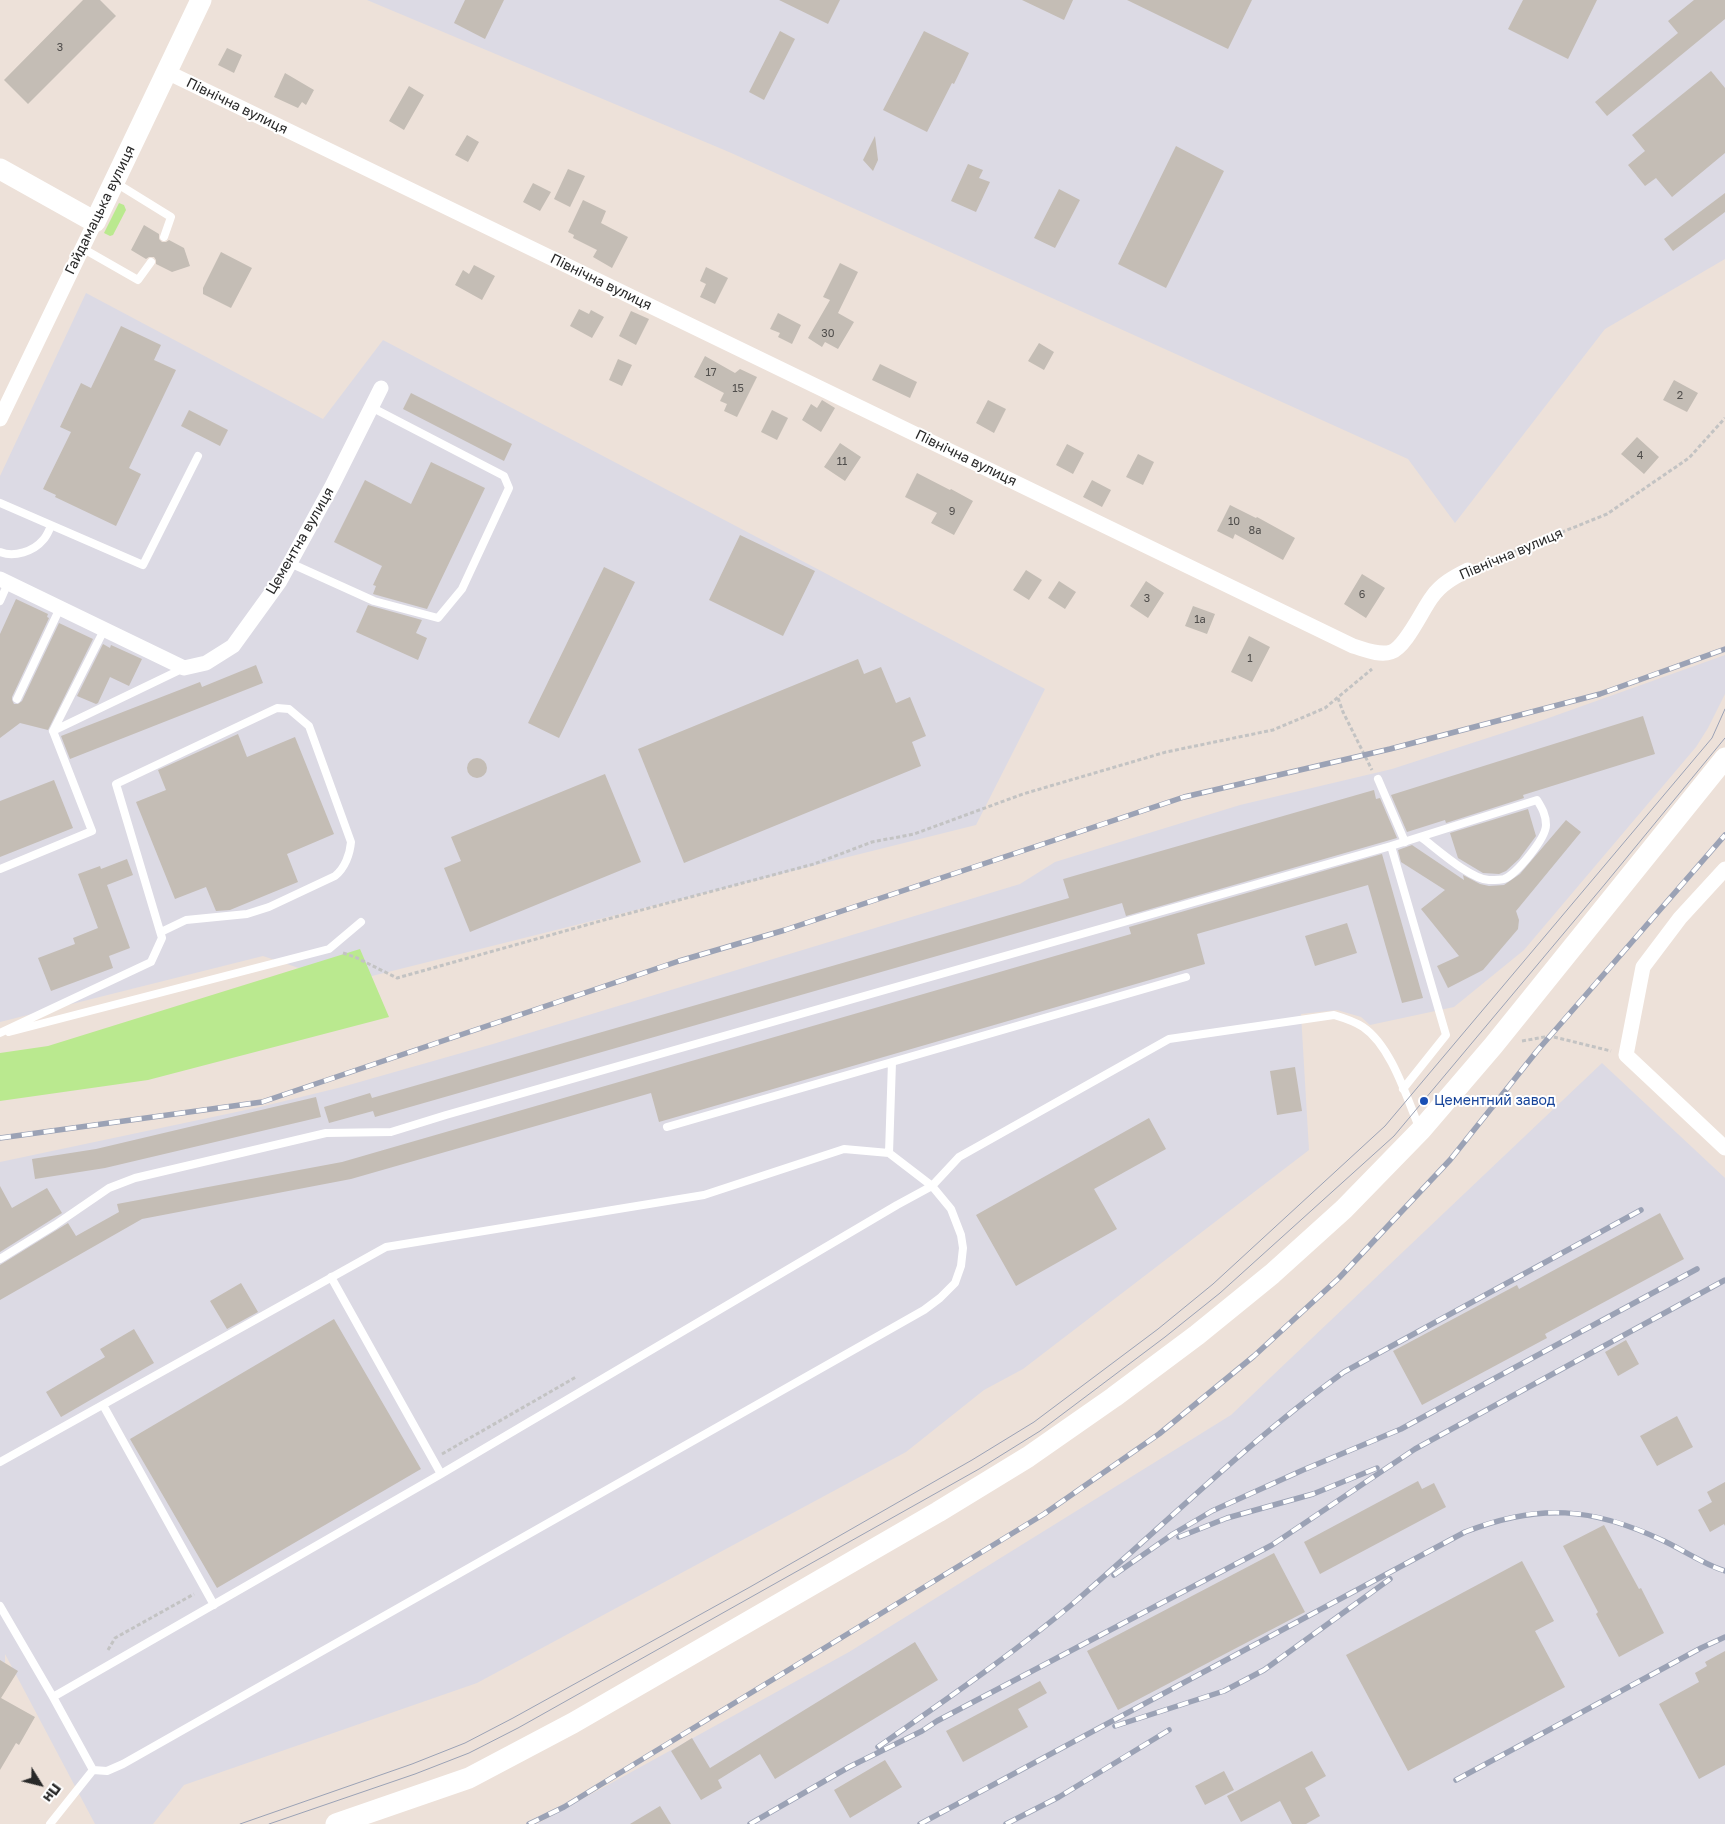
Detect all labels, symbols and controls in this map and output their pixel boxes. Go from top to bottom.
house number: 3 [57,41,63,55]
street label: Північна вулиця [183,74,291,138]
street label: Гайдамацька вулиця [61,143,139,277]
street label: Північна вулиця [547,250,655,314]
house number: 30 [821,327,835,341]
house number: 17 [705,366,717,380]
house number: 15 [732,382,744,396]
house number: 2 [1677,389,1683,403]
street label: Північна вулиця [912,426,1020,490]
house number: 4 [1637,449,1643,463]
house number: 11 [837,455,847,469]
street label: Цементна вулиця [262,484,338,598]
house number: 9 [949,505,955,519]
house number: 10 [1228,515,1240,529]
house number: 8а [1249,524,1261,538]
street label: Північна вулиця [1457,525,1565,583]
house number: 6 [1359,588,1365,602]
house number: 3 [1144,592,1150,606]
house number: 1а [1194,613,1206,627]
house number: 1 [1247,652,1253,666]
place label: Цементний завод [1434,1093,1555,1109]
marker: Цементний завод [1418,1095,1430,1107]
north arrow [15,1759,65,1809]
text: Пн [40,1780,65,1806]

